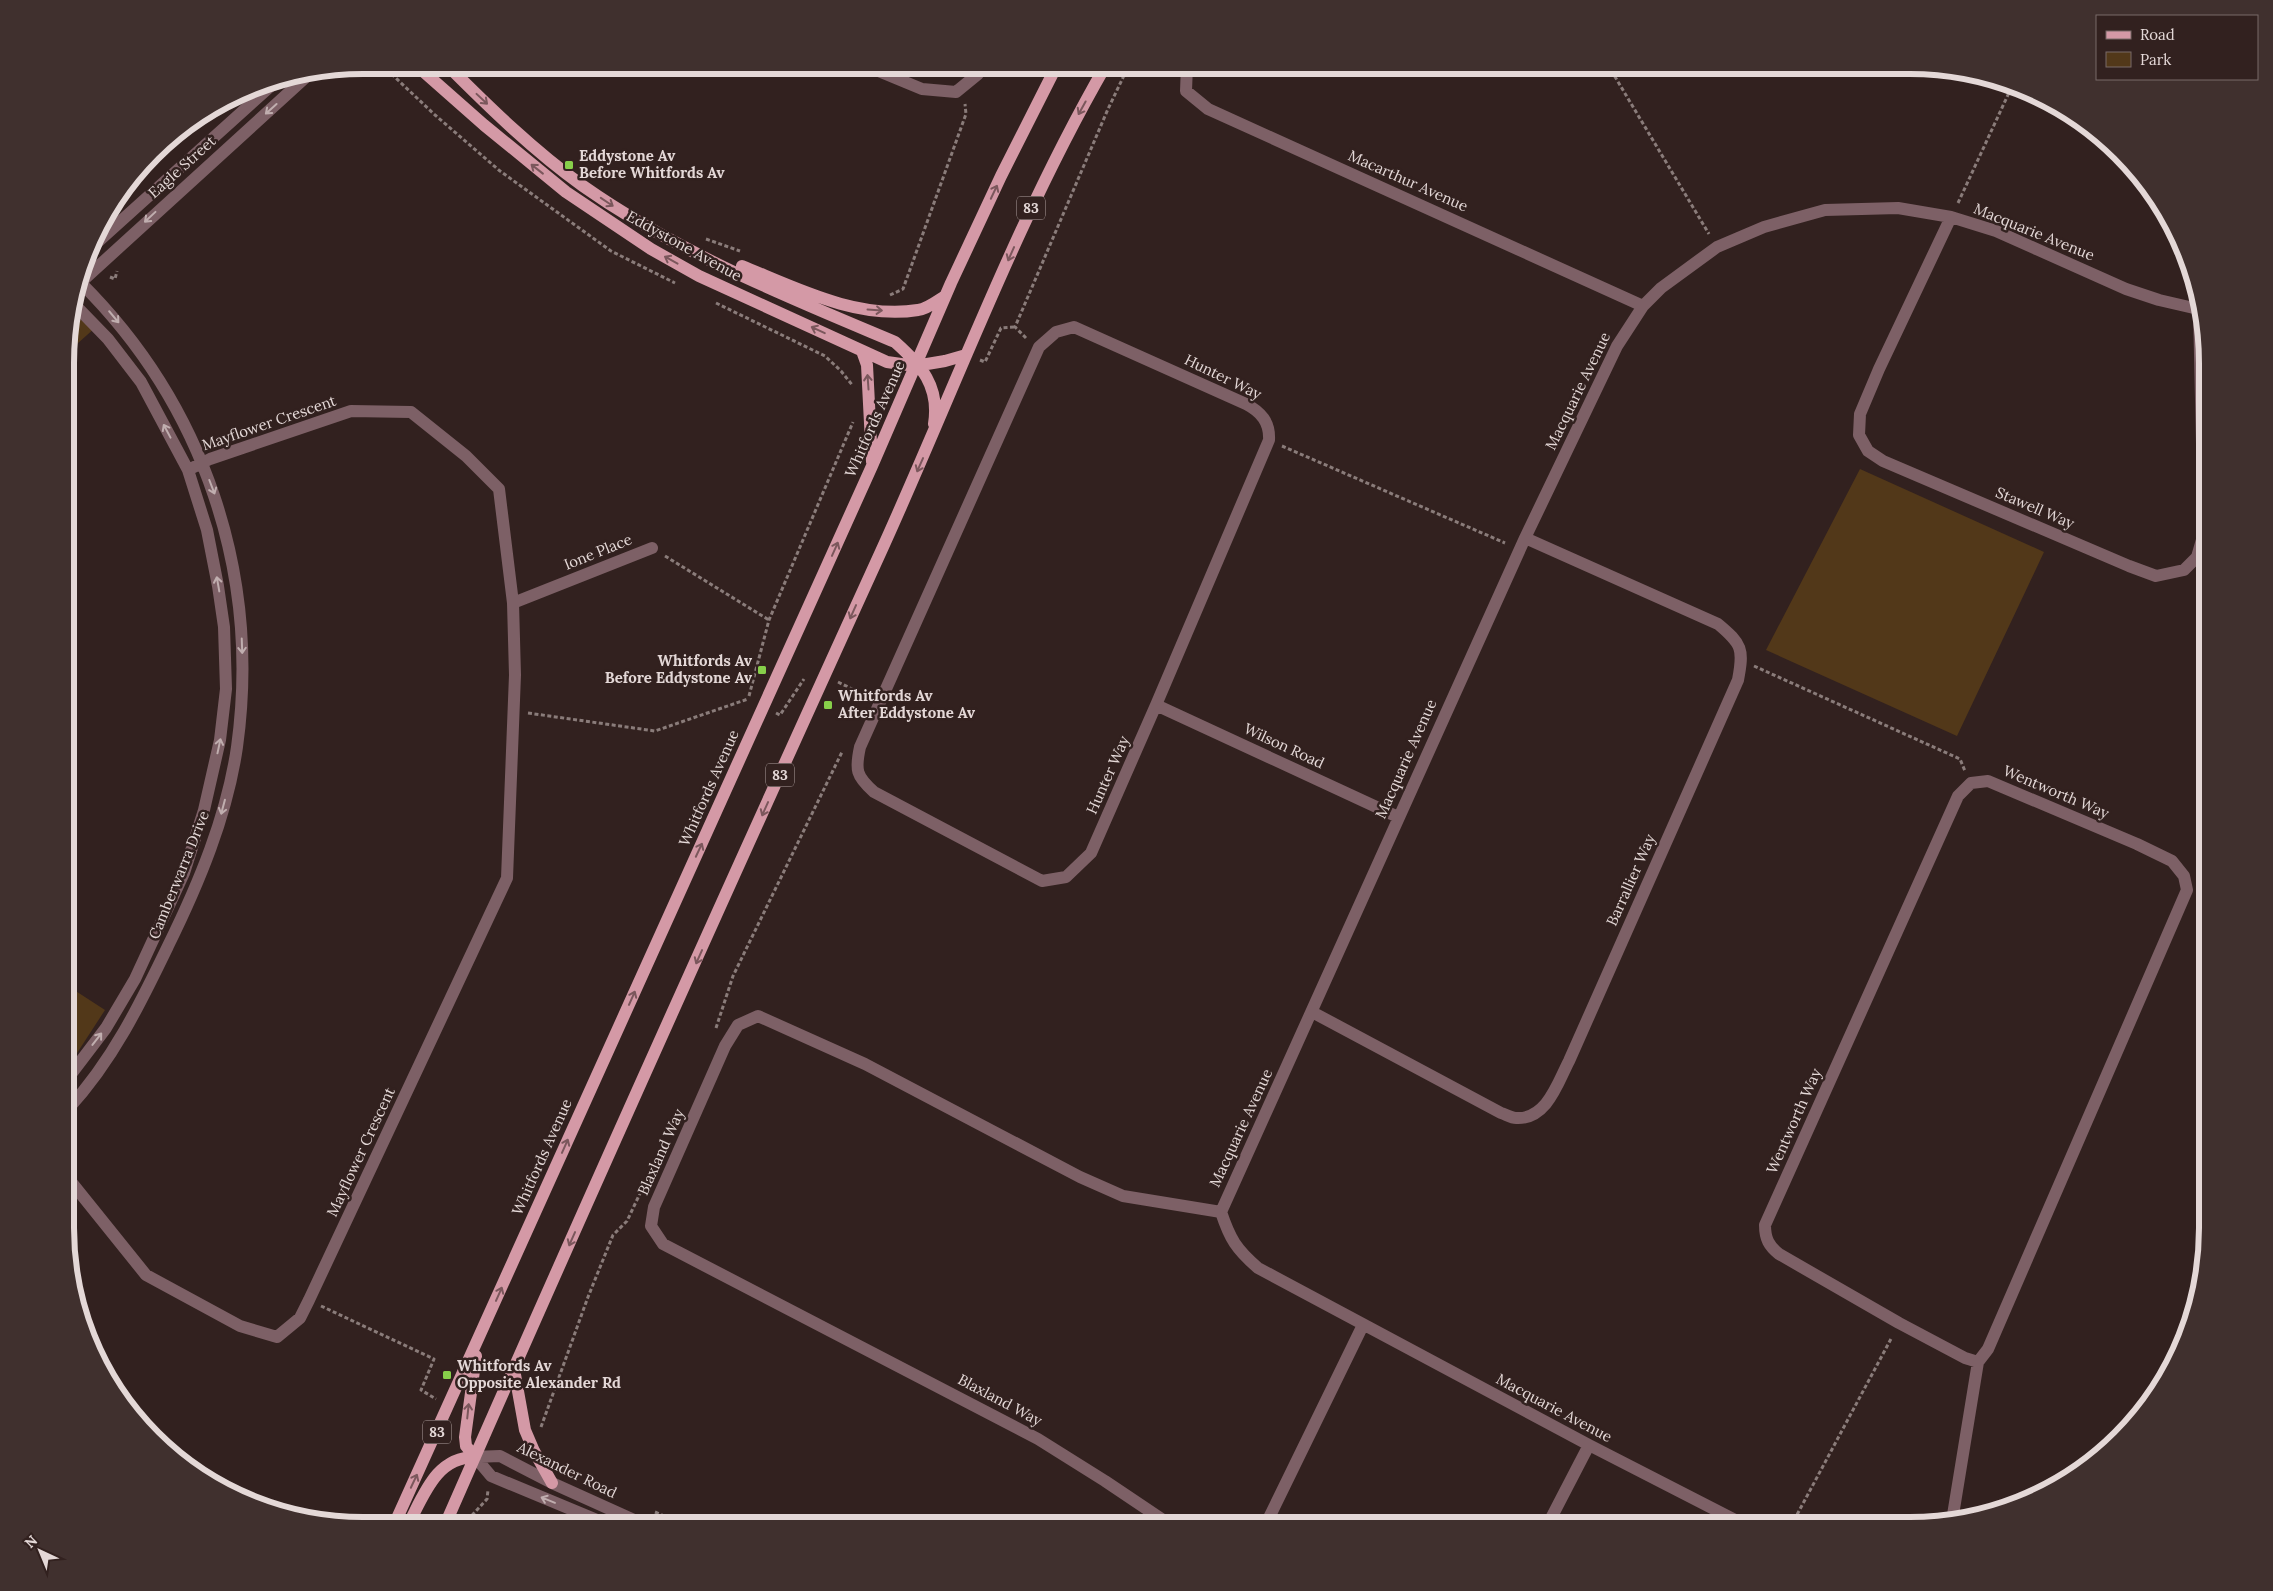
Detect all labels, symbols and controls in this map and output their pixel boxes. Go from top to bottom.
legend [2096,15,2258,80]
text: Road [2140,25,2175,44]
text: Park [2140,50,2171,69]
one-way arrow [476,93,488,105]
one-way arrow [1077,100,1087,115]
one-way arrow [264,103,277,115]
street label: Eagle Street [144,131,220,202]
place label: Eddystone Av Before Whitfords Av [579,146,725,182]
street label: Macarthur Avenue [1345,146,1471,215]
marker: Eddystone Av Before Whitfords Av [563,159,575,171]
one-way arrow [531,164,544,175]
one-way arrow [989,184,999,199]
one-way arrow [600,197,614,207]
road number: 83 [1017,197,1045,220]
street label: Macquarie Avenue [1971,199,2097,264]
street label: Eddystone Avenue [623,206,745,285]
one-way arrow [143,212,156,223]
one-way arrow [1005,246,1015,261]
one-way arrow [664,255,679,265]
one-way arrow [867,305,883,314]
one-way arrow [108,311,119,324]
one-way arrow [811,325,826,335]
street label: Macquarie Avenue [1541,329,1614,453]
street label: Hunter Way [1181,350,1265,403]
street label: Whitfords Avenue [840,358,909,480]
one-way arrow [863,374,873,390]
street label: Mayflower Crescent [199,391,339,454]
one-way arrow [162,423,172,438]
one-way arrow [915,457,925,472]
one-way arrow [208,479,217,495]
street label: Stawell Way [1993,482,2077,533]
street label: Ione Place [561,529,635,574]
one-way arrow [830,542,840,557]
one-way arrow [212,576,222,592]
one-way arrow [848,604,857,619]
one-way arrow [238,638,247,654]
place label: Whitfords Av Before Eddystone Av [605,651,753,687]
marker: Whitfords Av Before Eddystone Av [756,664,768,676]
place label: Whitfords Av After Eddystone Av [838,686,976,722]
street label: Macquarie Avenue [1371,696,1440,821]
marker: Whitfords Av After Eddystone Av [822,699,834,711]
street label: Wilson Road [1241,719,1327,772]
street label: Whitfords Avenue [674,727,743,849]
street label: Hunter Way [1082,733,1133,817]
one-way arrow [214,738,224,754]
street label: Wentworth Way [2000,761,2112,822]
road number: 83 [766,764,794,786]
one-way arrow [218,799,227,815]
one-way arrow [760,801,770,816]
street label: Camberwarra Drive [144,808,213,942]
street label: Barrallier Way [1602,831,1659,929]
one-way arrow [694,843,704,858]
one-way arrow [694,949,703,964]
one-way arrow [627,991,637,1006]
one-way arrow [92,1033,103,1046]
street label: Wentworth Way [1762,1065,1825,1176]
street label: Macquarie Avenue [1205,1066,1276,1190]
street label: Mayflower Crescent [322,1084,399,1220]
street label: Whitfords Avenue [507,1096,576,1218]
street label: Blaxland Way [633,1106,688,1198]
one-way arrow [561,1139,571,1154]
one-way arrow [566,1231,576,1246]
one-way arrow [494,1287,504,1302]
place label: Whitfords Av Opposite Alexander Rd [457,1356,621,1392]
marker: Whitfords Av Opposite Alexander Rd [441,1369,453,1381]
street label: Blaxland Way [955,1369,1046,1430]
street label: Macquarie Avenue [1493,1369,1615,1446]
one-way arrow [464,1404,473,1420]
road number: 83 [423,1420,451,1444]
street label: Alexander Road [513,1437,620,1502]
one-way arrow [410,1474,420,1489]
one-way arrow [541,1495,556,1504]
north arrow [15,1526,65,1576]
text: N [21,1531,41,1552]

